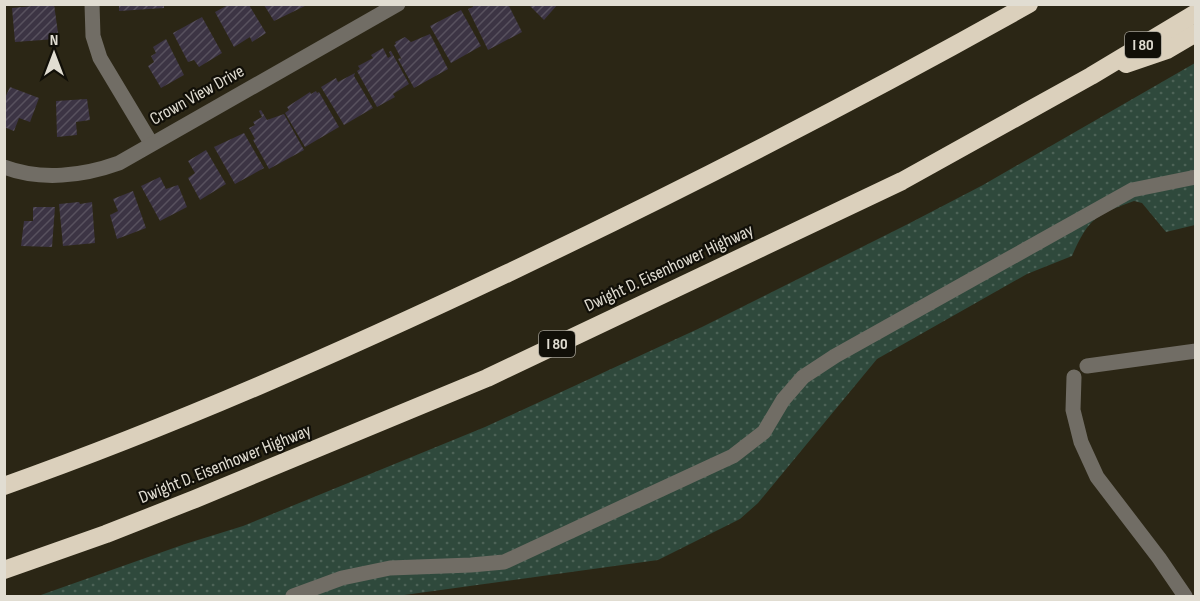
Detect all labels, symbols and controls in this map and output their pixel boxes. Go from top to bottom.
north arrow [24,24,84,84]
text: N [50,31,58,50]
road number: I 80 [1125,32,1161,58]
street label: Crown View Drive [146,60,248,130]
street label: Dwight D. Eisenhower Highway [581,220,757,316]
road number: I 80 [539,331,575,357]
street label: Dwight D. Eisenhower Highway [136,420,314,508]

